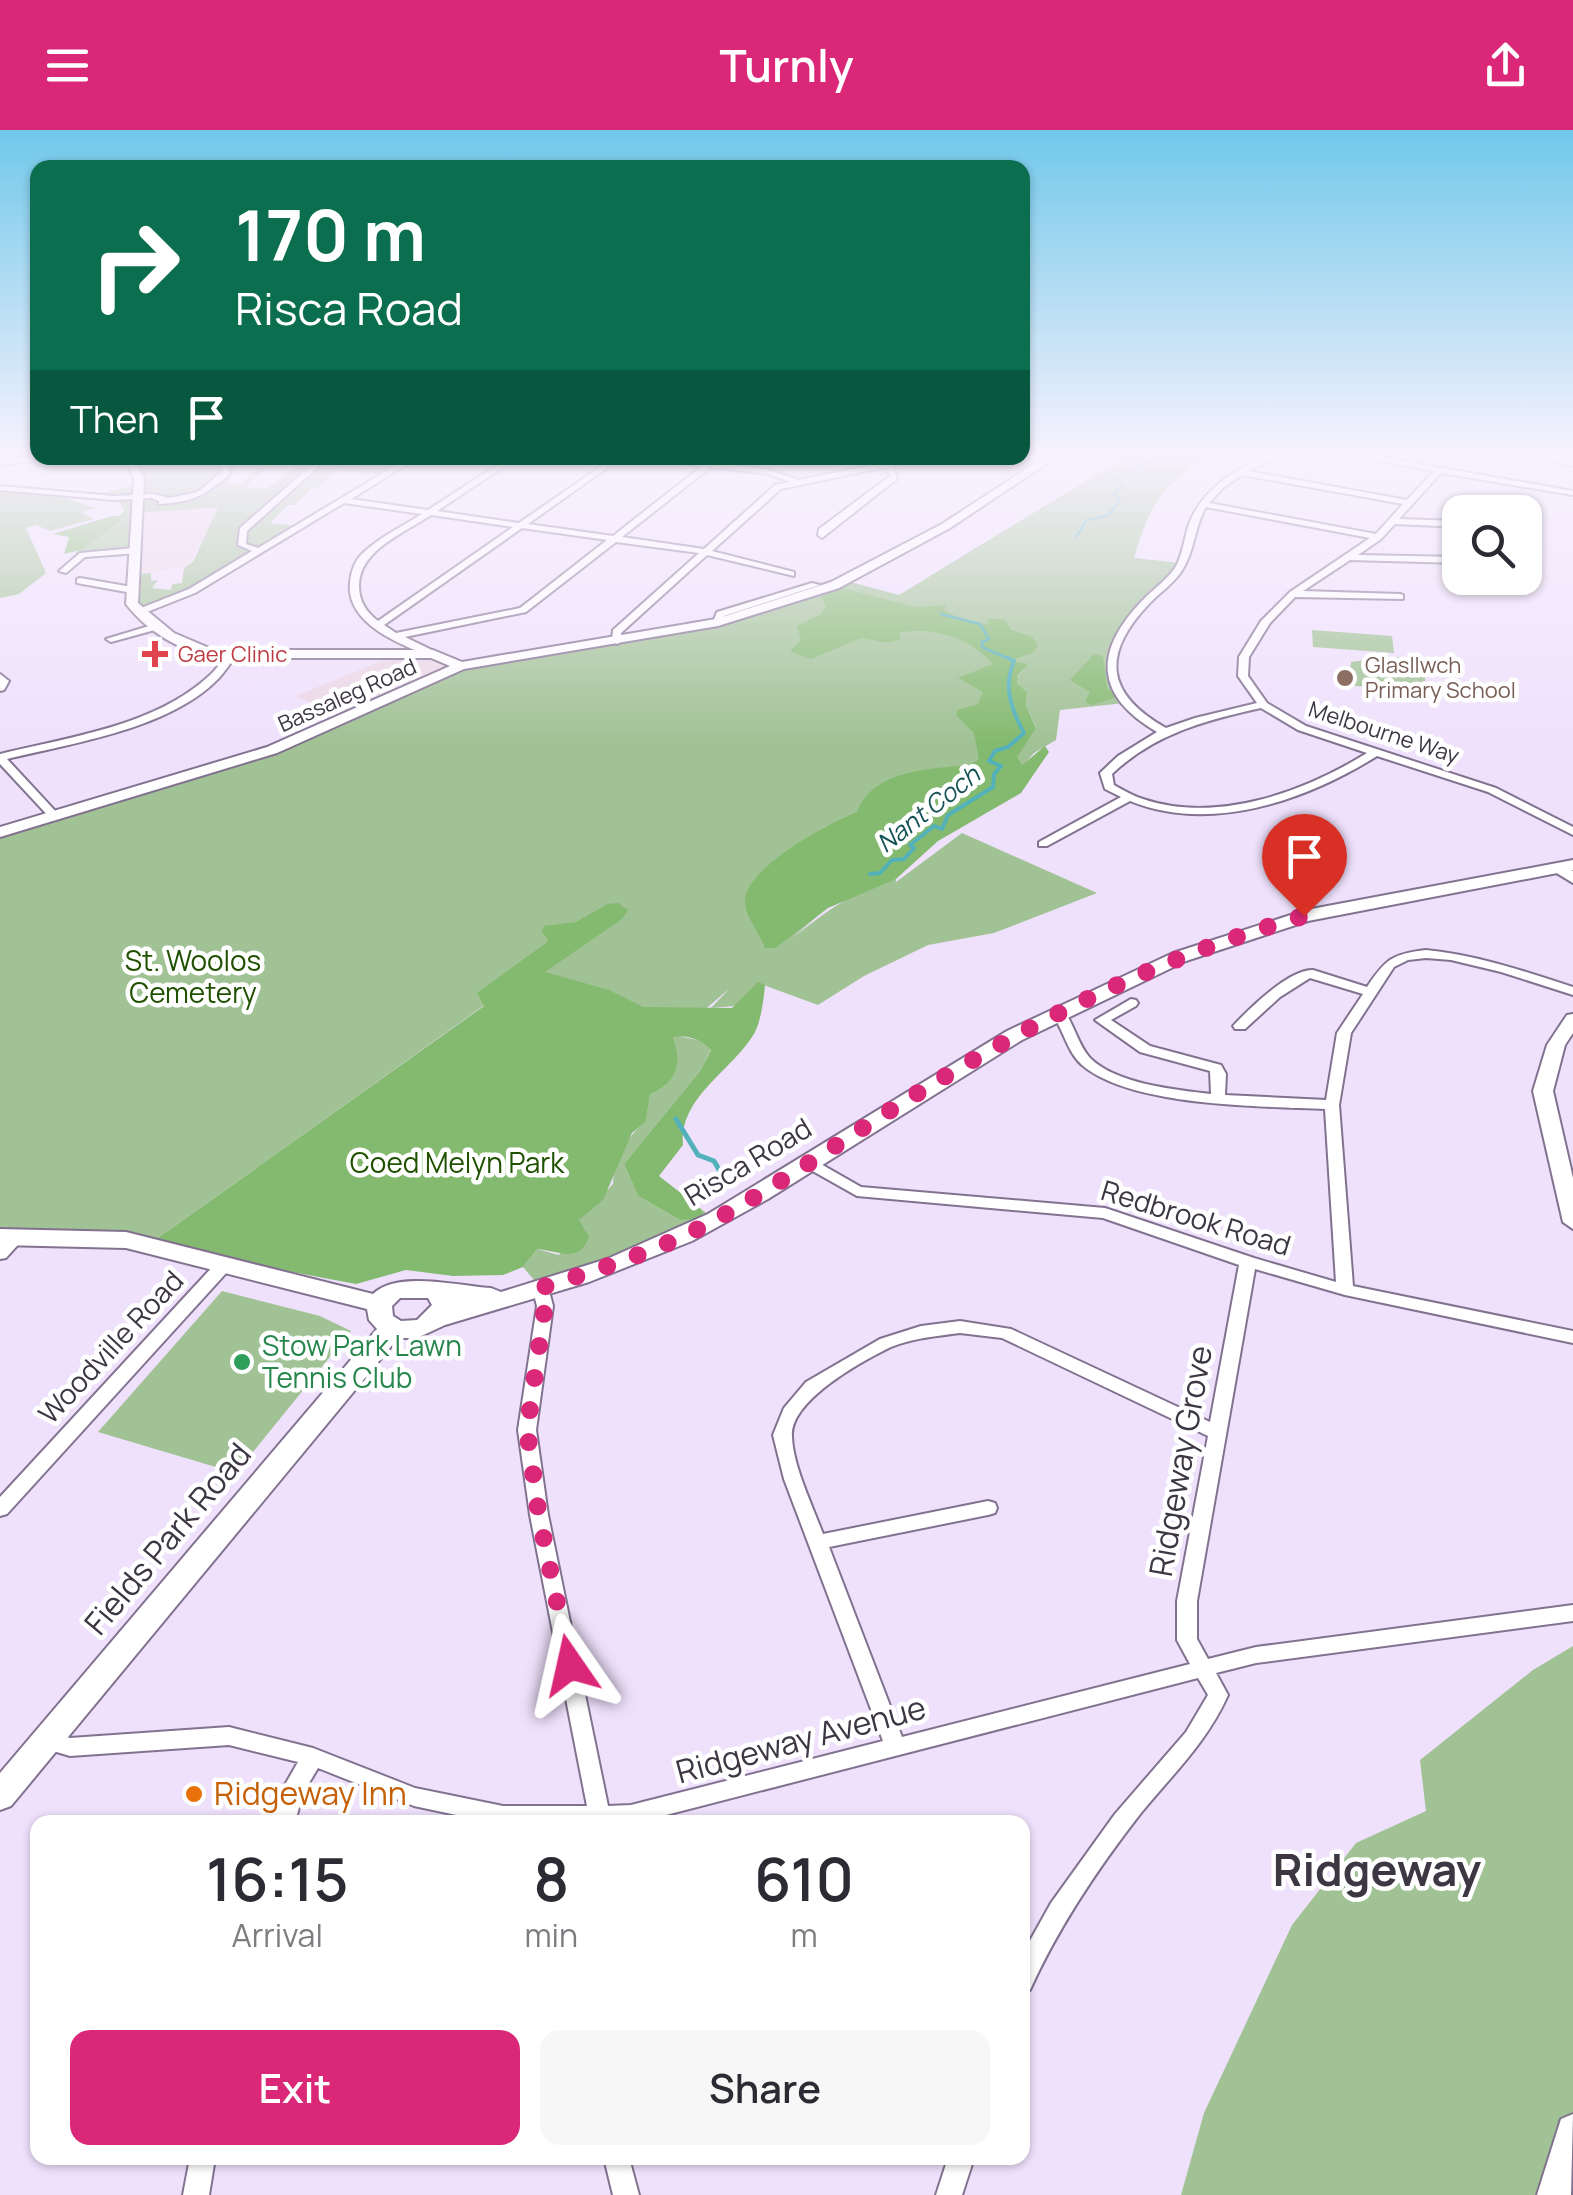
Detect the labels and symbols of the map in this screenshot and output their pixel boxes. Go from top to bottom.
place label: Gaer Clinic [178,639,287,669]
marker: Gaer Clinic [142,641,168,667]
place label: Glasllwch Primary School [1365,650,1516,705]
street label: Bassaleg Road [273,651,421,739]
marker: Glasllwch Primary School [1334,667,1356,689]
street label: Melbourne Way [1305,694,1463,771]
water label: Nant Coch [869,756,988,860]
pin [1262,814,1347,917]
park label: St. Woolos Cemetery [125,941,261,1011]
street label: Risca Road [677,1108,818,1214]
park label: Coed Melyn Park [350,1143,565,1181]
street label: Redbrook Road [1097,1170,1296,1264]
street label: Woodville Road [29,1262,191,1431]
place label: Stow Park Lawn Tennis Club [262,1326,462,1396]
street label: Ridgeway Grove [1138,1342,1222,1580]
marker: Stow Park Lawn Tennis Club [231,1351,253,1373]
street label: Fields Park Road [74,1433,261,1644]
position arrow [518,1613,622,1717]
street label: Ridgeway Avenue [671,1685,930,1794]
place label: Ridgeway Inn [214,1771,407,1815]
marker: Ridgeway Inn [183,1783,205,1805]
district label: Ridgeway [1273,1838,1481,1900]

